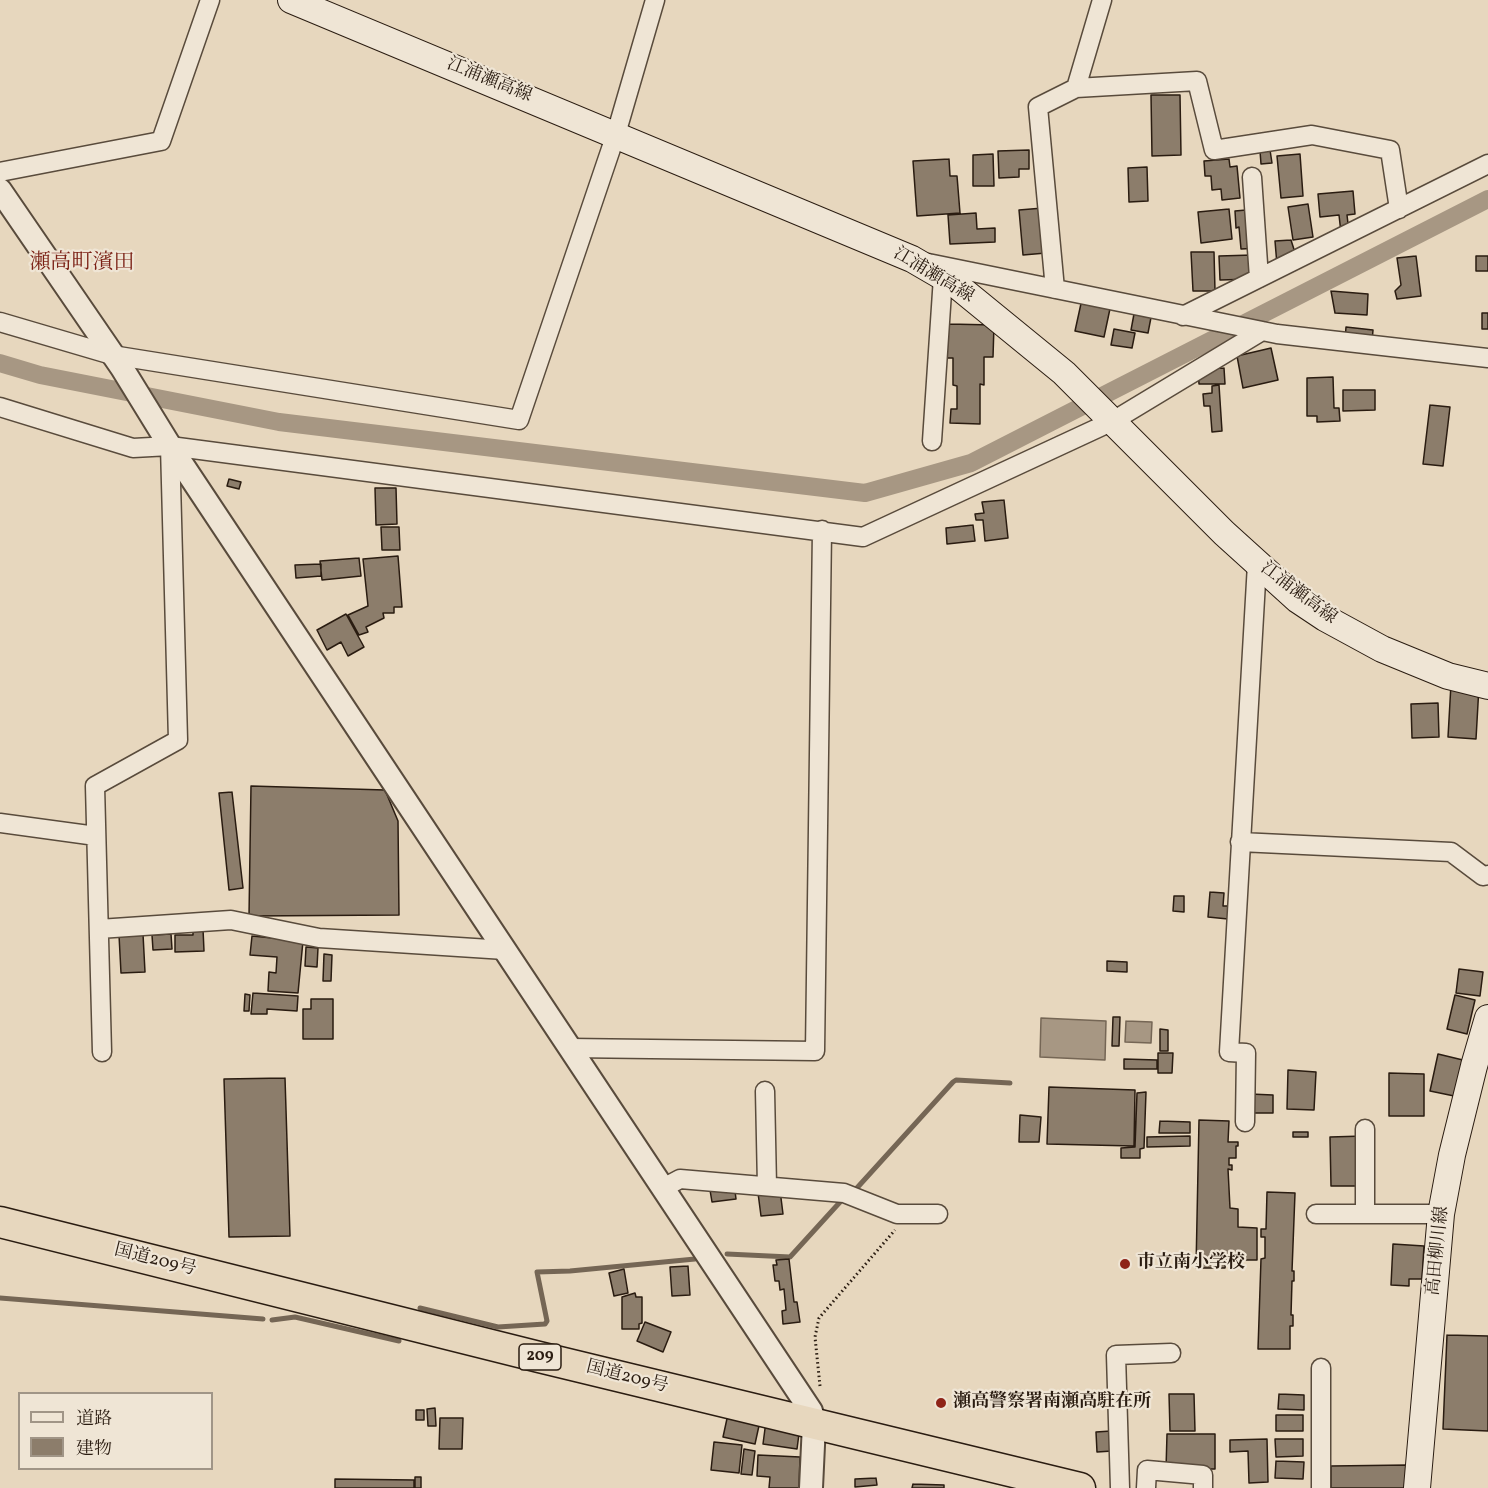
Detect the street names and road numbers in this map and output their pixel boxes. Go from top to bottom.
street label: 江浦瀬高線 [443,54,535,108]
street label: 江浦瀬高線 [889,244,977,308]
street label: 江浦瀬高線 [1256,558,1340,630]
street label: 高田柳川線 [1424,1205,1454,1297]
street label: 国道209号 [112,1240,198,1282]
road number: 209 [519,1344,561,1370]
street label: 国道209号 [584,1357,670,1399]

